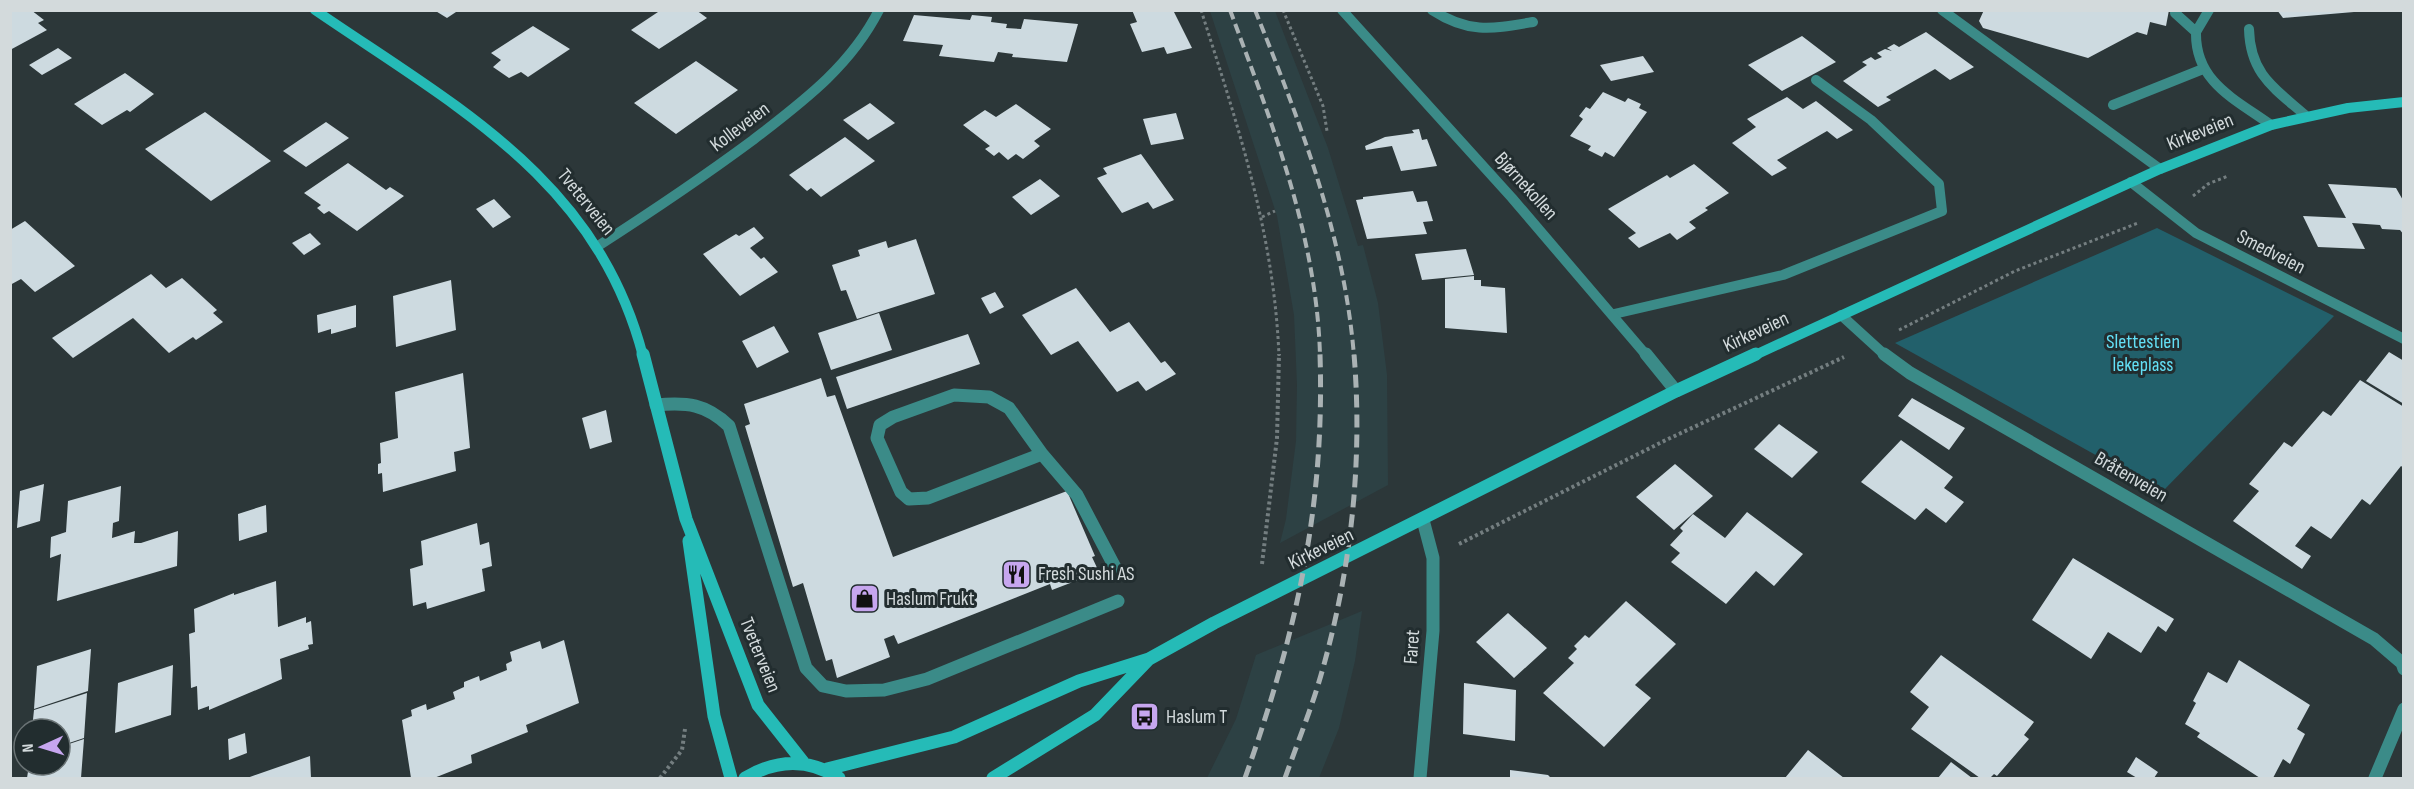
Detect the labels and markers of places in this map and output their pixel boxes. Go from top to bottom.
restaurant icon: Fresh Sushi AS [1001,558,1033,590]
place label: Fresh Sushi AS [1038,562,1135,586]
shop icon: Haslum Frukt [849,583,881,615]
place label: Haslum Frukt [886,587,975,611]
bus stop icon: Haslum T [1129,701,1161,733]
place label: Haslum T [1166,705,1227,729]

